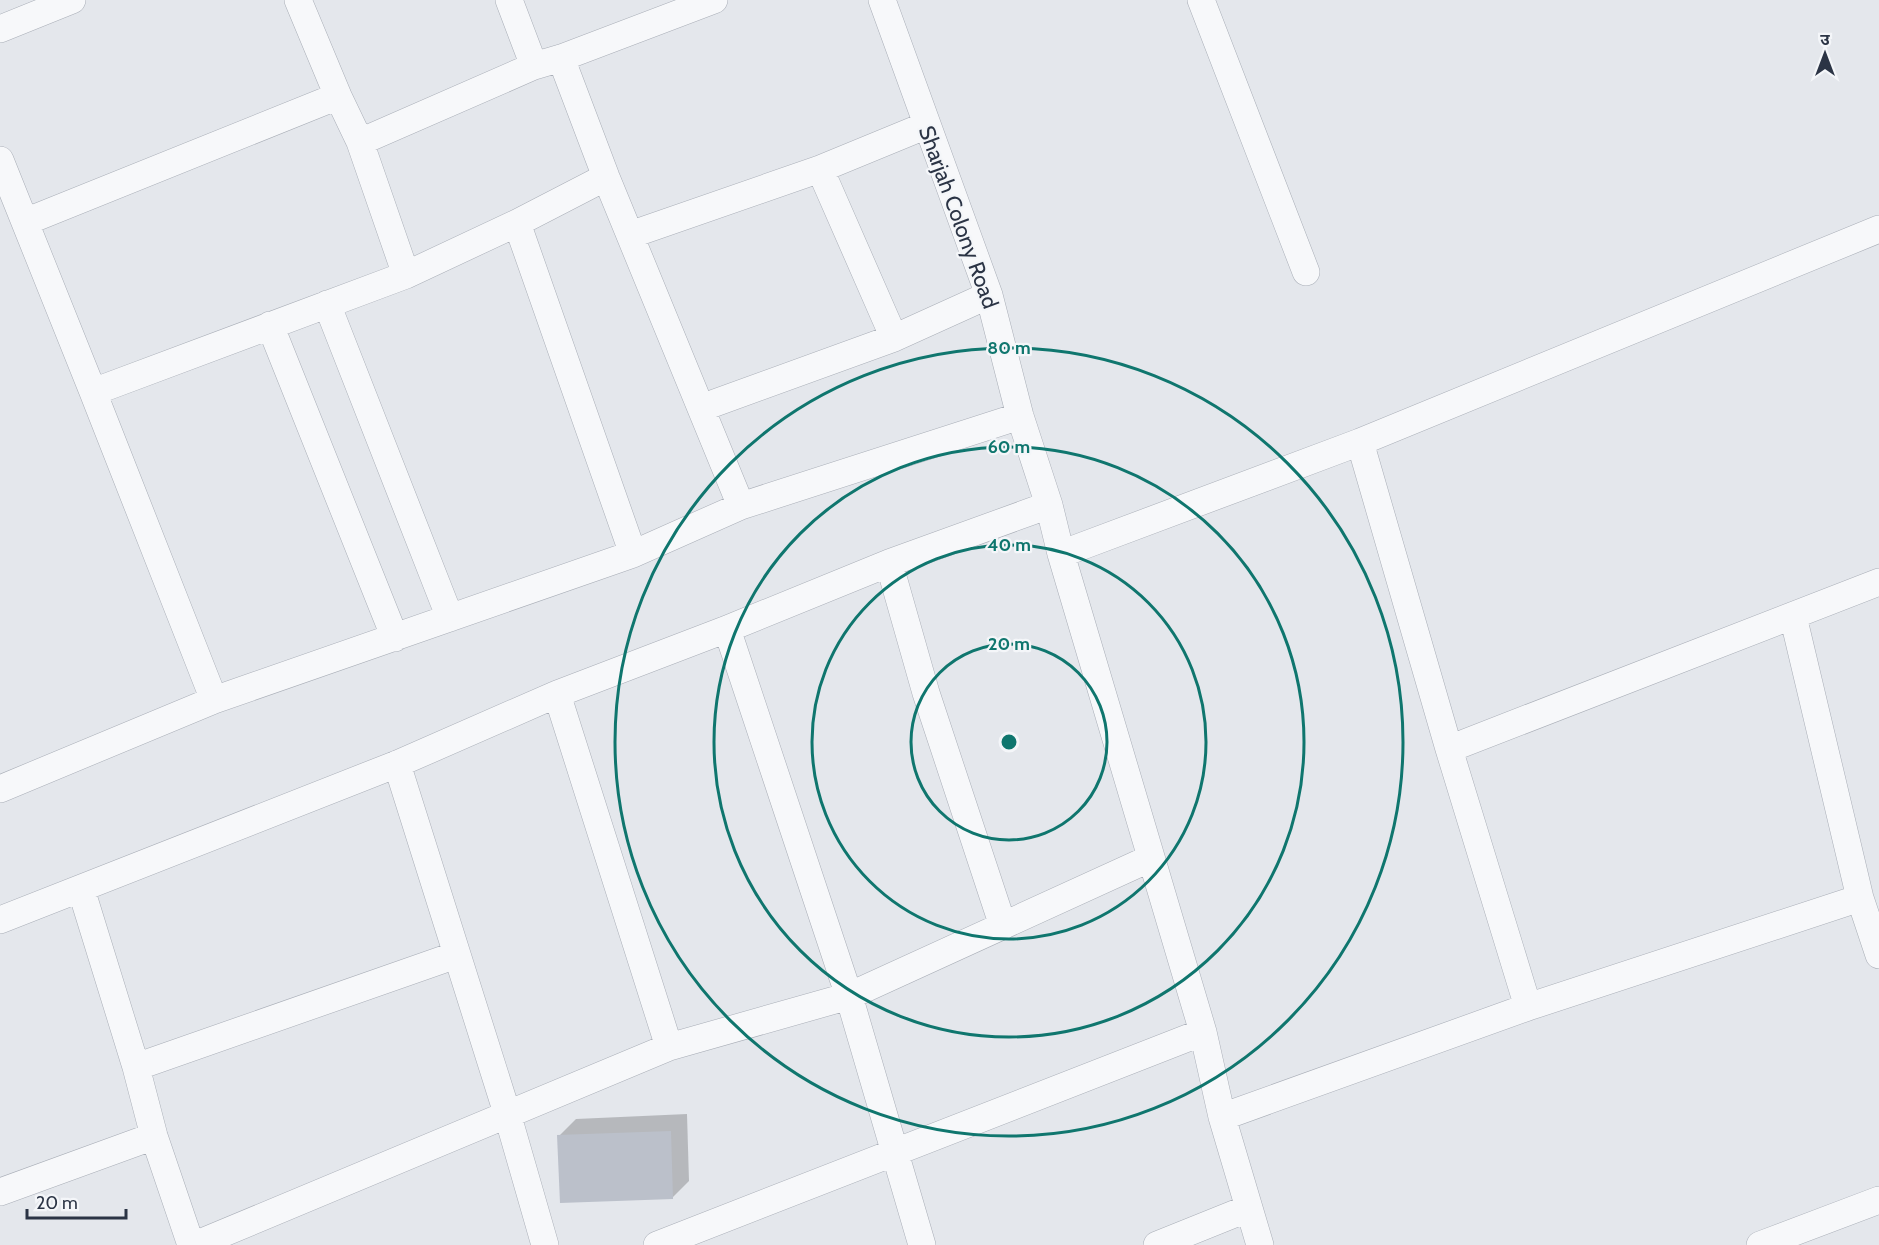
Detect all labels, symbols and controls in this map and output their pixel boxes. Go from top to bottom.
north arrow [1795,24,1855,84]
text: उ [1820,30,1830,49]
street label: Sharjah Colony Road [913,122,1004,312]
text: 80 m [987,337,1031,359]
text: 60 m [988,436,1030,458]
text: 40 m [987,534,1031,556]
text: 20 m [988,633,1030,655]
centre of rings [999,732,1019,752]
scale bar [27,1182,126,1220]
text: 20 m [36,1192,78,1214]

